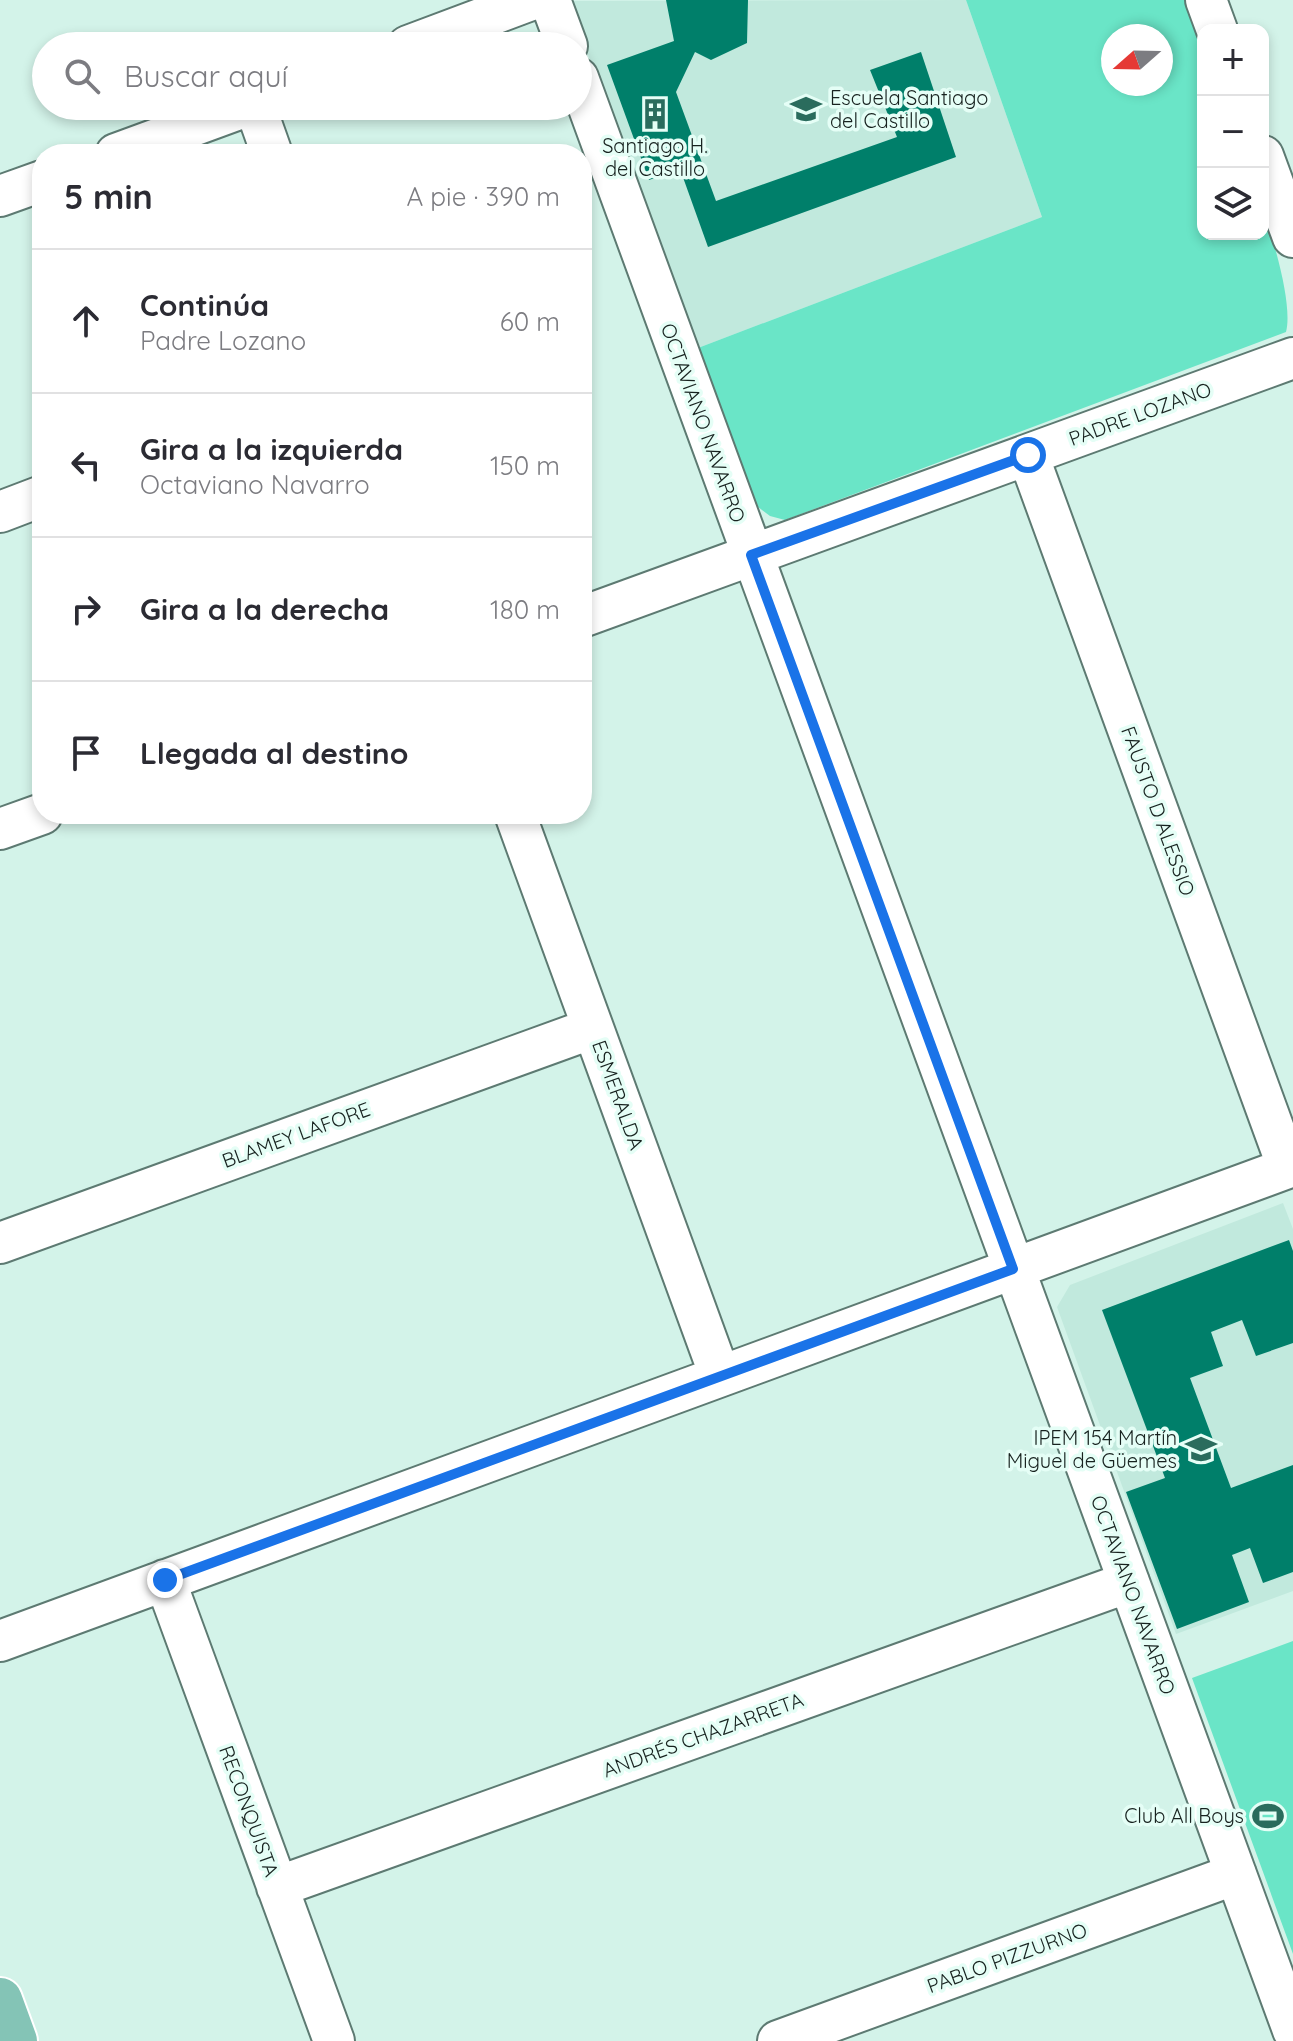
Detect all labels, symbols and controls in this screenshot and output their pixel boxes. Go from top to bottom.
north arrow [1101,24,1173,96]
map controls [1197,24,1269,240]
button: + [1197,24,1269,96]
search box [32,32,592,120]
icon: search [60,54,104,98]
text: Buscar aquí [124,57,288,95]
place label: Escuela Santiago del Castillo [830,85,988,133]
school or university icon: Escuela Santiago del Castillo [789,92,823,126]
button: − [1197,96,1269,168]
building icon: Santiago H. del Castillo [638,97,672,131]
place label: Santiago H. del Castillo [602,133,708,181]
button: layers [1197,168,1269,240]
text: 5 min [64,175,153,218]
text: A pie · 390 m [406,180,560,213]
text: Continúa [140,286,269,324]
icon: ahead [64,299,108,343]
text: 60 m [500,305,560,338]
street label: OCTAVIANO NAVARRO [656,320,751,526]
text: Padre Lozano [140,324,306,357]
street label: PADRE LOZANO [1065,376,1215,451]
text: Gira a la izquierda [140,430,403,468]
route start [1010,437,1046,473]
icon: left [64,443,108,487]
text: 150 m [490,449,560,482]
text: Octaviano Navarro [140,468,370,501]
icon: right [64,587,108,631]
text: Gira a la derecha [140,590,389,628]
text: 180 m [490,593,560,626]
street label: FAUSTO D ALESSIO [1116,723,1201,899]
icon: arrive [64,731,108,775]
text: Llegada al destino [140,734,408,772]
street label: ESMERALDA [587,1037,650,1153]
street label: BLAMEY LAFORE [218,1096,373,1173]
place label: IPEM 154 Martín Miguel de Güemes [1007,1425,1177,1473]
school or university icon: IPEM 154 Martín Miguel de Güemes [1184,1432,1218,1466]
street label: OCTAVIANO NAVARRO [1086,1492,1181,1698]
route end [147,1562,183,1598]
street label: ANDRÉS CHAZARRETA [599,1687,807,1782]
street label: RECONQUISTA [214,1742,285,1880]
sports icon: Club All Boys [1251,1799,1285,1833]
place label: Club All Boys [1124,1803,1244,1828]
street label: PABLO PIZZURNO [923,1917,1090,1998]

